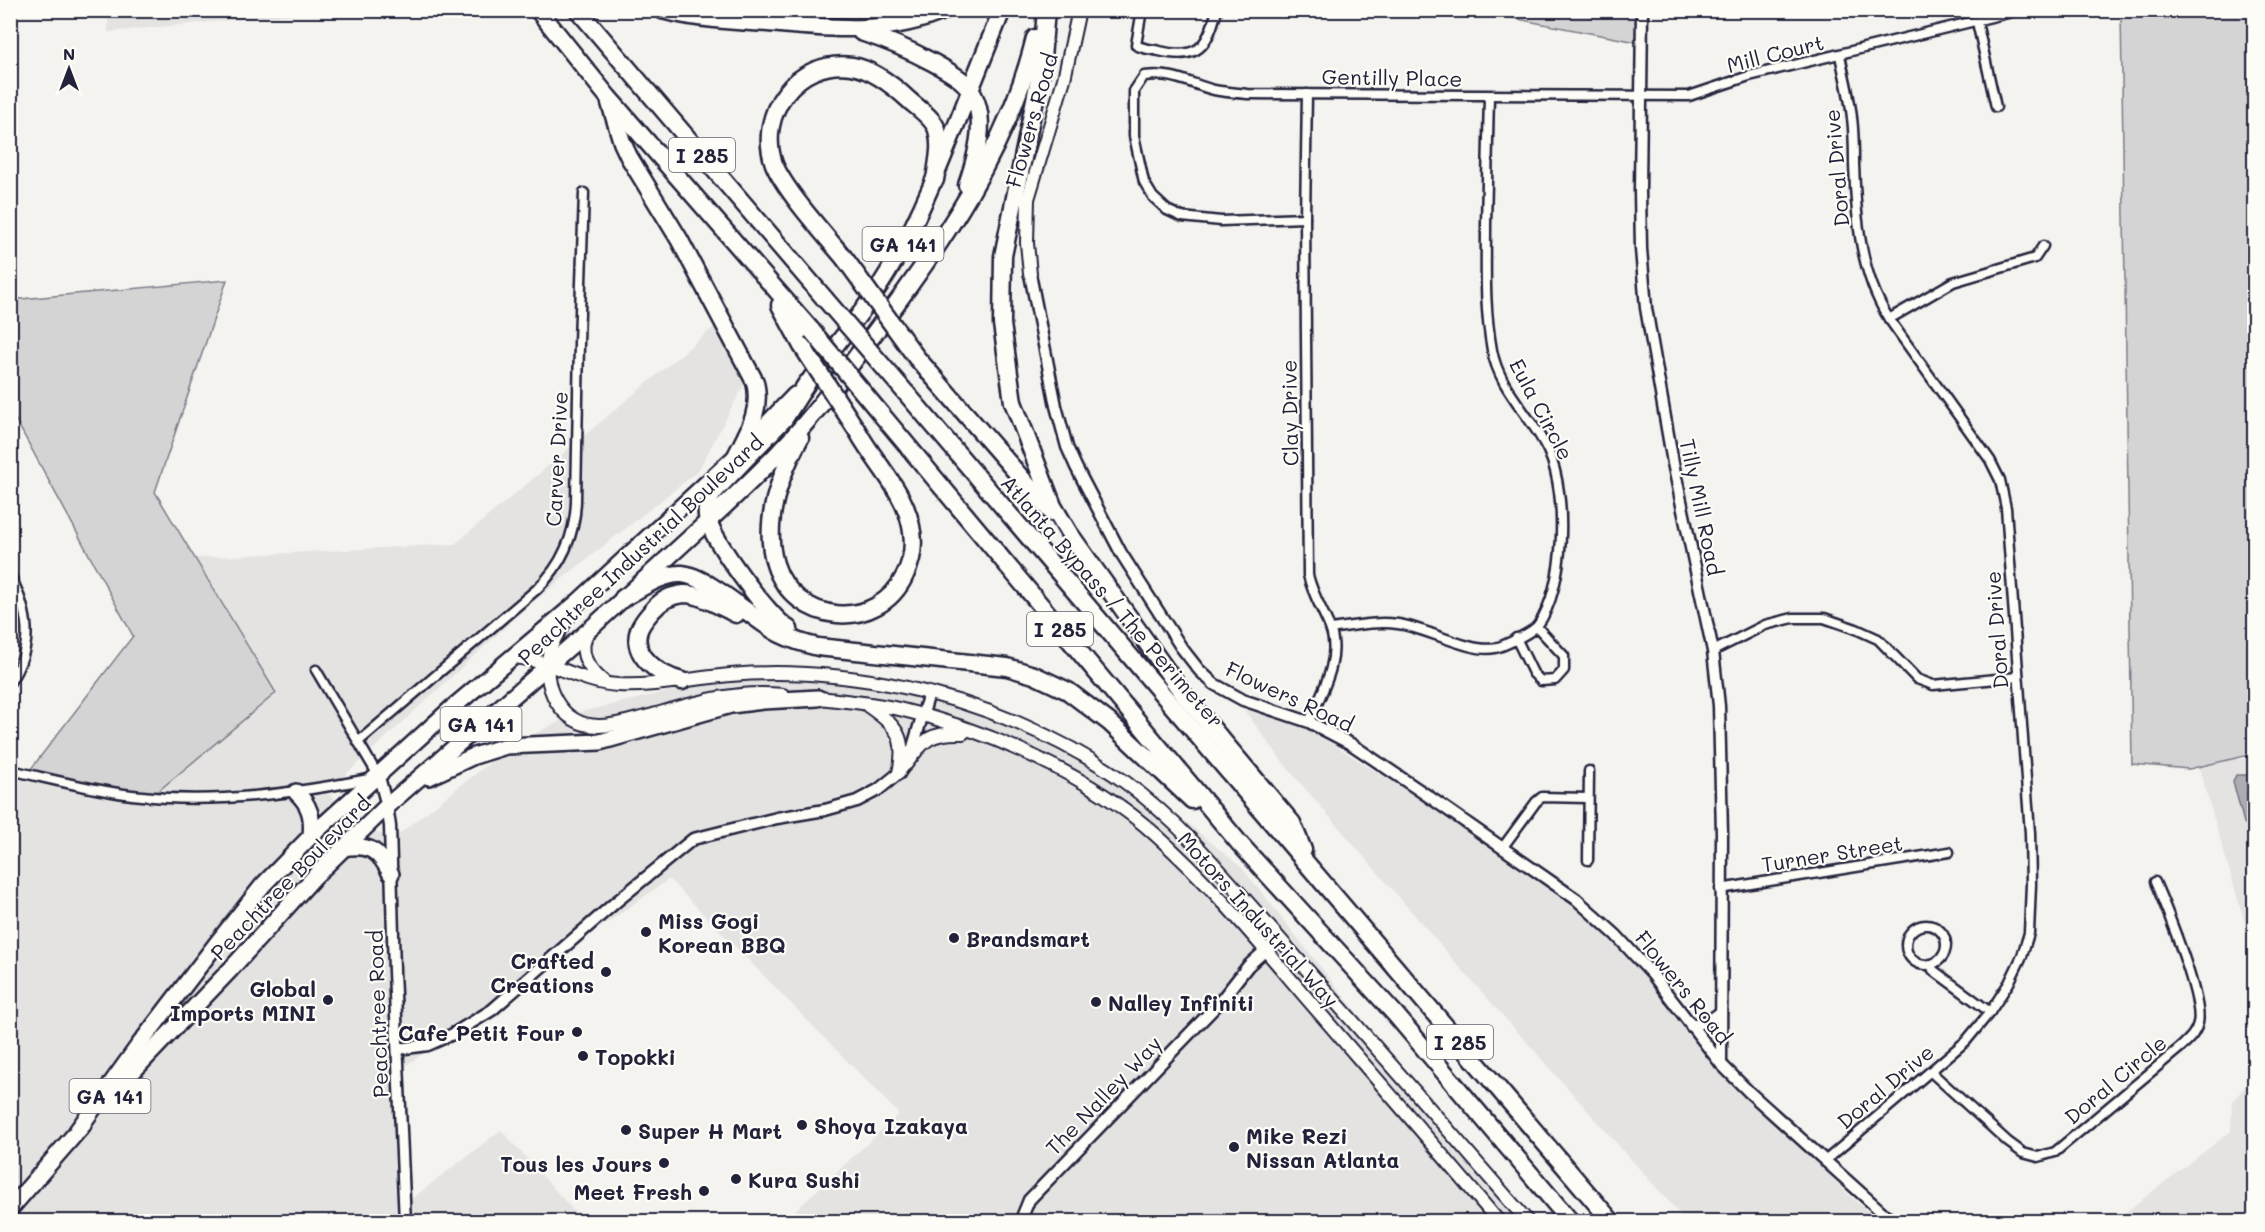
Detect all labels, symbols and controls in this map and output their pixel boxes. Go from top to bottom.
street label: Mill Court [1724,28,1826,78]
north arrow [39,39,99,99]
text: N [63,43,75,64]
street label: Flowers Road [999,50,1063,190]
street label: Gentilly Place [1321,62,1463,92]
street label: Doral Drive [1817,108,1855,228]
road number: I 285 [669,138,735,172]
road number: GA 141 [862,227,944,261]
street label: Eula Circle [1504,354,1580,464]
street label: Clay Drive [1275,359,1303,467]
street label: Carver Drive [539,391,573,527]
street label: Peachtree Industrial Boulevard [512,428,768,670]
street label: Tilly Mill Road [1674,436,1730,578]
street label: Atlanta Bypass / The Perimeter [996,469,1230,733]
street label: Doral Drive [1978,570,2014,690]
road number: I 285 [1027,612,1093,646]
street label: Flowers Road [1222,654,1358,738]
road number: GA 141 [440,707,522,741]
street label: Peachtree Boulevard [204,789,376,965]
street label: Motors Industrial Way [1173,825,1345,1013]
street label: Turner Street [1760,829,1904,877]
place label: Miss Gogi Korean BBQ [658,907,786,958]
marker: Miss Gogi Korean BBQ [639,925,653,939]
place label: Brandsmart [966,925,1090,952]
street label: Flowers Road [1630,925,1738,1049]
street label: Peachtree Road [361,930,393,1098]
marker: Brandsmart [947,931,961,945]
place label: Crafted Creations [490,947,594,998]
marker: Crafted Creations [599,965,613,979]
place label: Global Imports MINI [170,975,316,1026]
place label: Nalley Infiniti [1108,989,1254,1017]
marker: Global Imports MINI [321,993,335,1007]
marker: Nalley Infiniti [1089,995,1103,1009]
place label: Cafe Petit Four [398,1019,565,1046]
marker: Cafe Petit Four [570,1025,584,1039]
road number: I 285 [1427,1025,1493,1059]
street label: Doral Circle [2058,1028,2172,1130]
street label: The Nalley Way [1039,1030,1167,1160]
street label: Doral Drive [1831,1038,1939,1134]
place label: Topokki [595,1043,676,1070]
marker: Topokki [576,1049,590,1063]
road number: GA 141 [70,1079,150,1113]
place label: Shoya Izakaya [814,1112,968,1140]
place label: Super H Mart [638,1117,782,1144]
marker: Shoya Izakaya [795,1118,809,1132]
place label: Mike Rezi Nissan Atlanta [1246,1122,1400,1173]
marker: Super H Mart [619,1123,633,1137]
marker: Mike Rezi Nissan Atlanta [1227,1140,1241,1154]
place label: Tous les Jours [500,1150,652,1177]
marker: Tous les Jours [657,1156,671,1170]
place label: Kura Sushi [748,1166,860,1193]
marker: Kura Sushi [729,1172,743,1186]
place label: Meet Fresh [573,1178,692,1205]
marker: Meet Fresh [697,1184,711,1198]

